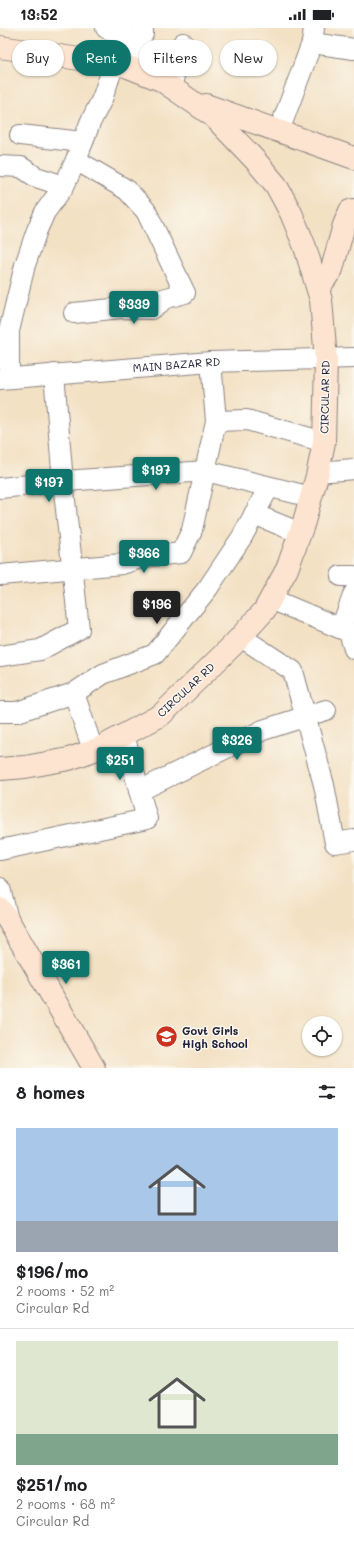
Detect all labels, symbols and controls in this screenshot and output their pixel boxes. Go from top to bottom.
text: 13:52 [20,4,58,24]
chip: Buy [12,40,64,76]
chip: Rent [72,40,131,76]
chip: Filters [139,40,212,76]
chip: New [220,40,277,76]
pin: $339 [110,291,158,325]
text: $339 [118,295,150,312]
street label: MAIN BAZAR RD [132,354,220,375]
street label: CIRCULAR RD [316,360,333,434]
pin: $197 [132,457,180,491]
text: $197 [142,461,170,478]
pin: $197 [25,469,73,503]
text: $197 [35,473,63,490]
pin: $366 [120,540,168,574]
text: $366 [128,544,160,561]
pin: $196 [133,591,181,625]
text: $196 [142,595,172,612]
street label: CIRCULAR RD [154,659,218,720]
pin: $326 [213,727,261,761]
text: $326 [222,731,252,748]
pin: $251 [96,747,144,781]
text: $251 [106,751,134,768]
pin: $361 [42,951,90,985]
text: $361 [51,955,81,972]
map controls [302,1016,342,1056]
button: locate [302,1016,342,1056]
place label: Govt Girls High School [182,1023,248,1051]
school or university icon: Govt Girls High School [153,1024,179,1050]
text: 8 homes [16,1081,85,1103]
icon: filters [316,1081,338,1103]
icon: home [141,1154,213,1226]
text: $196/mo [16,1260,88,1282]
text: 2 rooms · 52 m² [16,1282,114,1299]
text: Circular Rd [16,1299,89,1316]
icon: home [141,1367,213,1439]
text: $251/mo [16,1473,87,1495]
text: 2 rooms · 68 m² [16,1495,115,1512]
text: Circular Rd [16,1512,89,1529]

